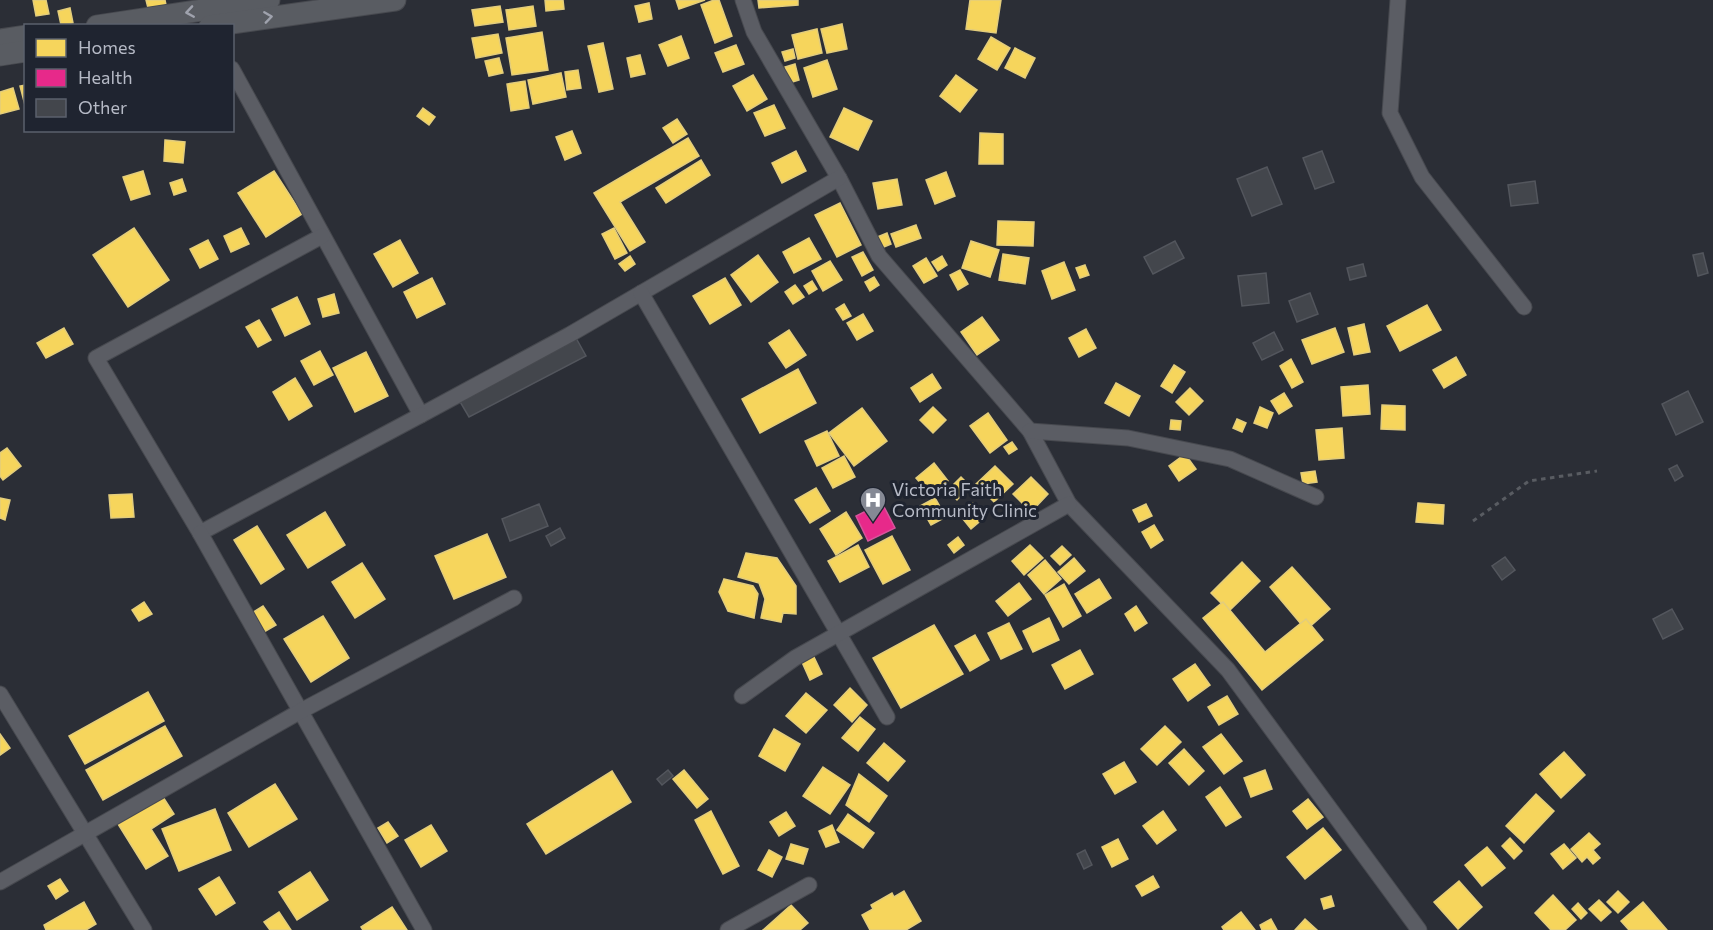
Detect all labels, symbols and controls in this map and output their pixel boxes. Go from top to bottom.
one-way arrow [185,5,195,18]
one-way arrow [263,11,272,23]
legend [24,24,234,132]
text: Homes [78,36,136,58]
text: Health [78,66,133,88]
text: Other [78,96,127,118]
place label: Victoria Faith Community Clinic [892,478,1037,521]
hospital icon: Victoria Faith Community Clinic [858,485,888,523]

